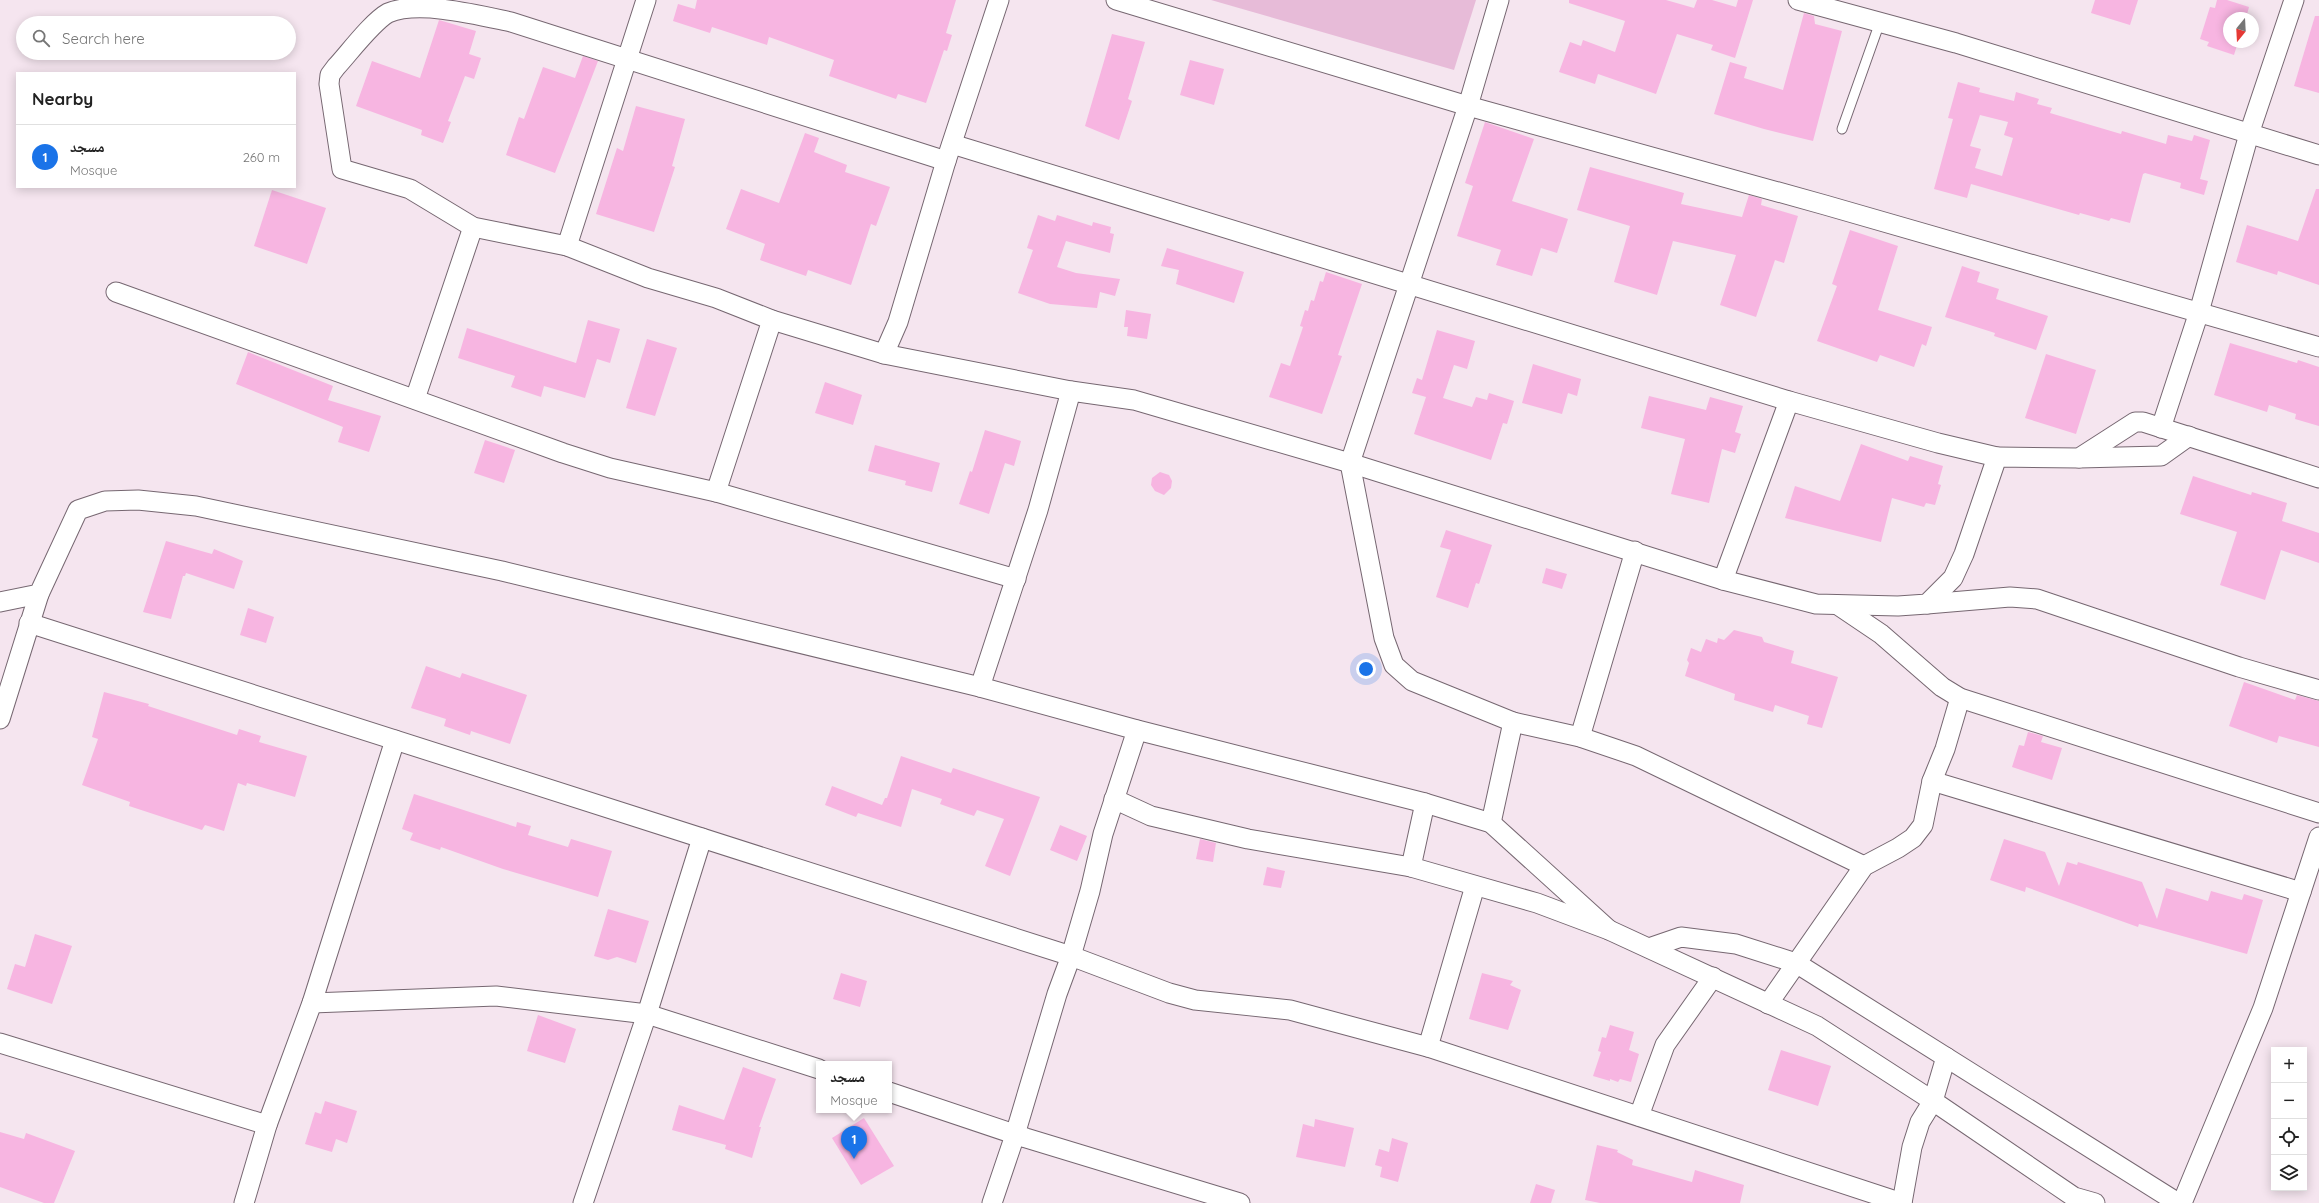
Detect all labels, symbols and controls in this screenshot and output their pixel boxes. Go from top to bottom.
north arrow [2223,12,2259,48]
search box [16,16,296,60]
icon: search [30,27,52,49]
text: Search here [62,29,145,48]
text: Nearby [32,88,93,109]
text: مسجد [70,137,105,156]
text: 1 [42,149,48,165]
text: 260 m [243,149,280,165]
text: Mosque [70,162,117,178]
your location [1356,659,1376,679]
map controls [2271,1047,2307,1191]
button: + [2271,1047,2307,1083]
popup [816,1061,892,1113]
text: مسجد [830,1067,865,1086]
button: − [2271,1083,2307,1119]
text: Mosque [830,1092,878,1108]
button: locate [2271,1119,2307,1155]
pin: 1 [841,1126,867,1159]
button: layers [2271,1155,2307,1191]

